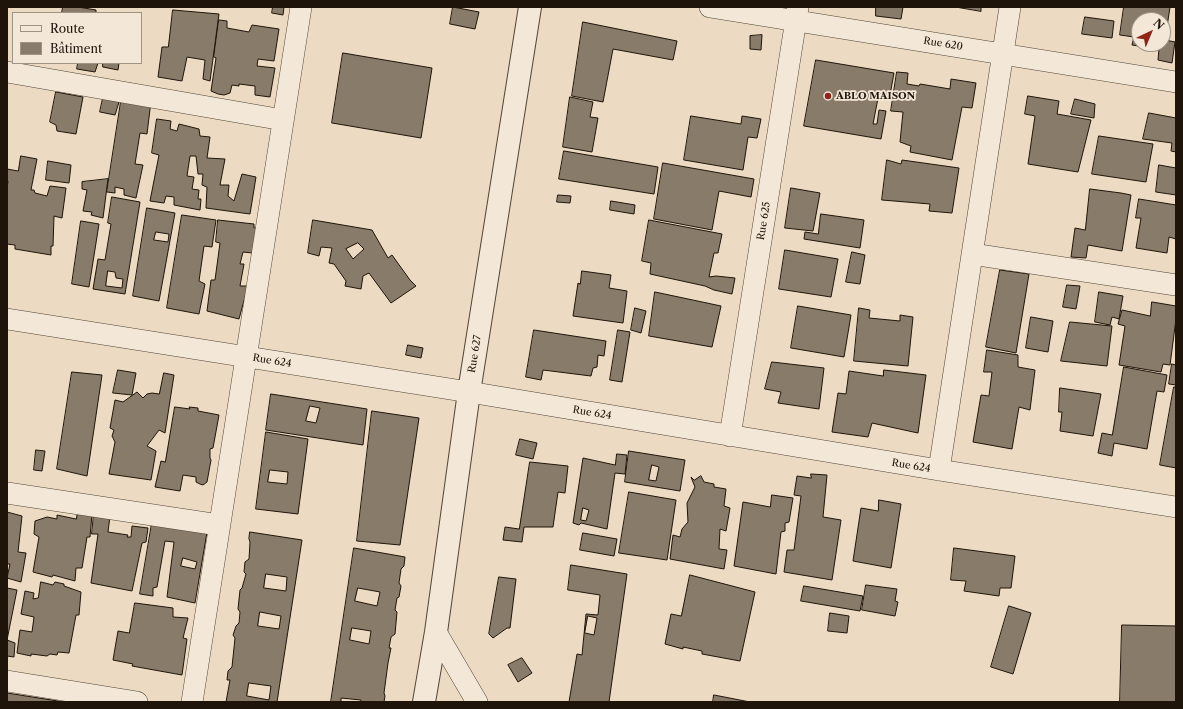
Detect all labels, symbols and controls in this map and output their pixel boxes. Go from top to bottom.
legend [12,12,142,64]
north arrow [1131,12,1171,52]
text: N [1150,16,1167,32]
text: Route [50,21,84,36]
street label: Rue 620 [922,35,964,53]
text: Bâtiment [50,41,102,56]
place label: ABLO MAISON [836,90,915,102]
marker: ABLO MAISON [823,91,833,101]
street label: Rue 625 [755,201,773,241]
street label: Rue 627 [466,334,484,374]
street label: Rue 624 [252,352,292,370]
street label: Rue 624 [572,404,612,422]
street label: Rue 624 [891,457,931,475]

